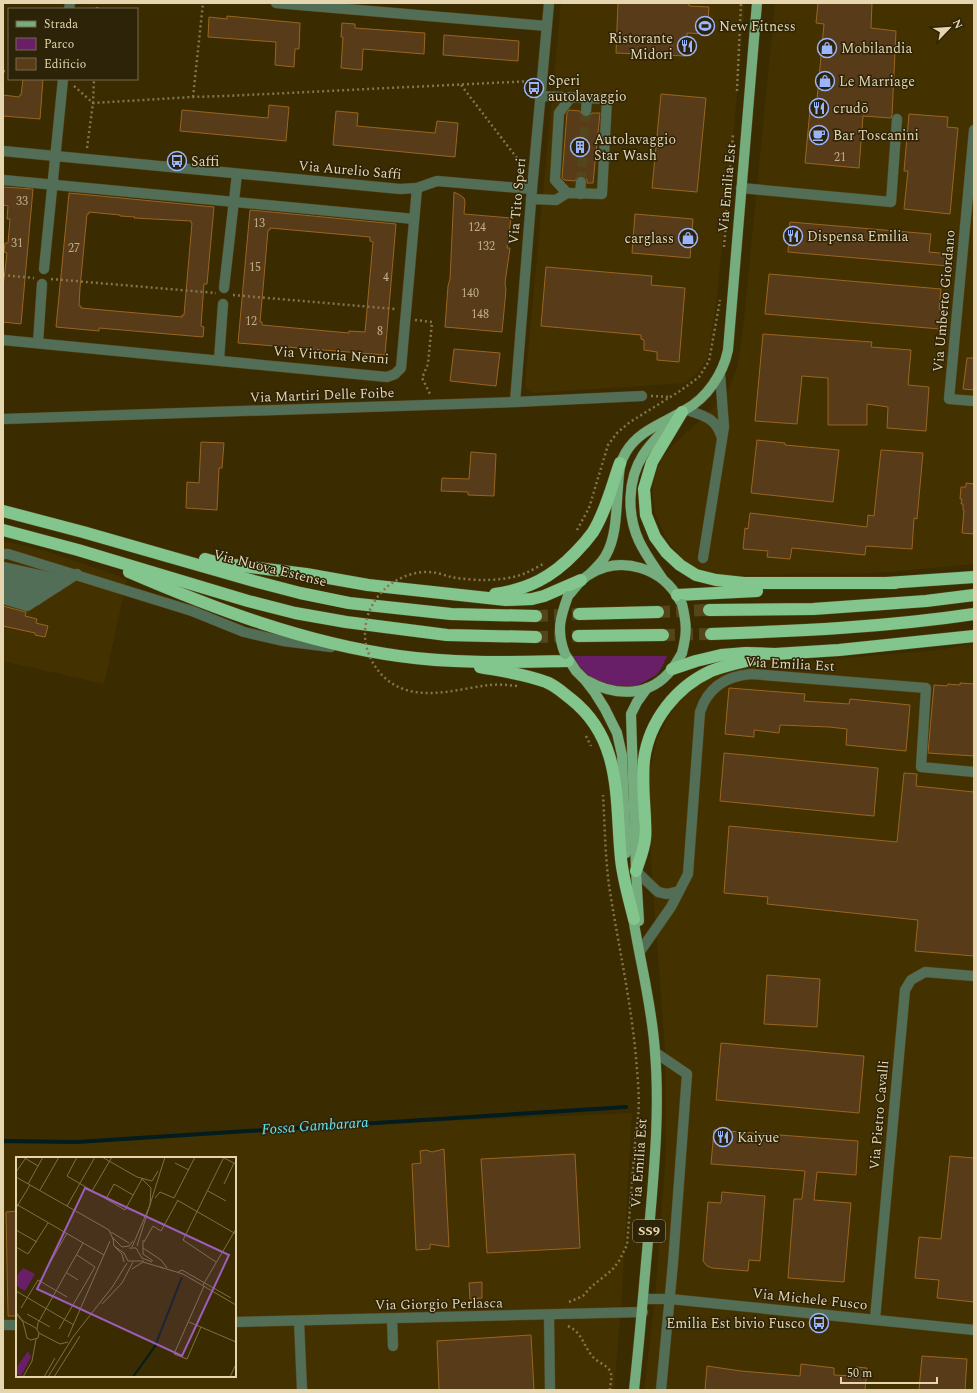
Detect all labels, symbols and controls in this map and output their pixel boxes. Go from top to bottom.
legend [8,8,138,80]
north arrow [929,8,969,48]
text: Strada [44,15,78,34]
sports icon: New Fitness [694,15,716,37]
place label: New Fitness [719,16,796,37]
text: N [948,16,967,32]
place label: Ristorante Midori [609,28,673,65]
text: Parco [44,35,74,54]
restaurant icon: Ristorante Midori [676,35,698,57]
shop icon: Mobilandia [816,37,838,59]
place label: Mobilandia [841,38,912,59]
text: Edificio [44,55,86,74]
place label: Speri autolavaggio [548,70,627,107]
shop icon: Le Marriage [814,70,836,92]
place label: Le Marriage [839,71,915,92]
bus stop icon: Speri autolavaggio [523,77,545,99]
restaurant icon: crudō [808,97,830,119]
place label: crudō [833,98,869,119]
cafe icon: Bar Toscanini [808,124,830,146]
place label: Bar Toscanini [833,125,919,146]
place label: Autolavaggio Star Wash [594,129,676,166]
building icon: Autolavaggio Star Wash [569,136,591,158]
street label: Via Emilia Est [713,143,741,233]
house number: 21 [834,148,846,167]
bus stop icon: Saffi [166,150,188,172]
place label: Saffi [191,151,219,172]
street label: Via Aurelio Saffi [298,155,402,185]
street label: Via Tito Speri [503,157,531,245]
house number: 33 [16,192,28,211]
house number: 13 [253,214,265,233]
house number: 124 [468,218,486,237]
restaurant icon: Dispensa Emilia [782,225,804,247]
place label: Dispensa Emilia [807,226,909,247]
shop icon: carglass [677,227,699,249]
place label: carglass [624,228,674,249]
street label: Via Umberto Giordano [927,229,961,373]
house number: 31 [11,234,23,253]
house number: 132 [477,237,495,256]
house number: 27 [68,239,80,258]
house number: 15 [249,258,261,277]
house number: 4 [383,268,389,287]
house number: 140 [461,284,479,303]
house number: 148 [471,305,489,324]
house number: 12 [245,312,257,331]
house number: 8 [377,322,383,341]
street label: Via Vittoria Nenni [272,340,390,370]
street label: Via Martiri Delle Foibe [249,382,395,408]
street label: Via Nuova Estense [211,544,329,592]
street label: Via Emilia Est [745,651,835,677]
street label: Via Pietro Cavalli [864,1059,894,1171]
water label: Fossa Gambarara [261,1111,370,1141]
street label: Via Emilia Est [625,1118,653,1208]
restaurant icon: Kaiyue [712,1126,734,1148]
place label: Kaiyue [737,1127,780,1148]
inset map [16,1157,236,1377]
road number: SS9 [633,1220,665,1242]
street label: Via Michele Fusco [751,1283,869,1315]
street label: Via Giorgio Perlasca [375,1292,503,1316]
bus stop icon: Emilia Est bivio Fusco [808,1312,830,1334]
place label: Emilia Est bivio Fusco [666,1313,805,1334]
scale bar [841,1359,937,1385]
text: 50 m [847,1364,872,1383]

